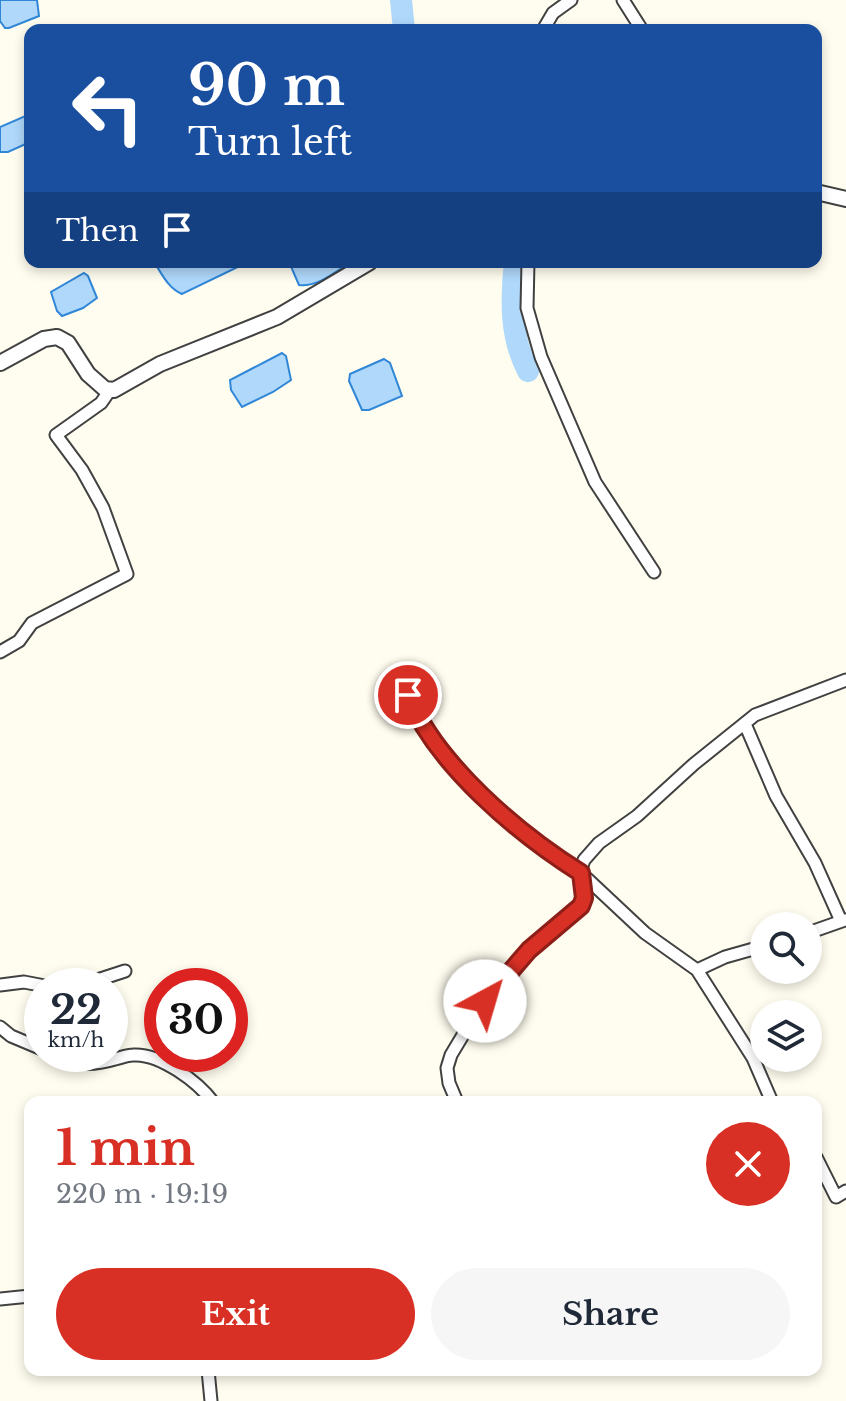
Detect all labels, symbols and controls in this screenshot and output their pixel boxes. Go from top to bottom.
text: 90 m [188,51,345,120]
icon: left [56,56,160,160]
text: Turn left [188,120,352,165]
icon: arrive [155,208,199,252]
text: Then [56,212,139,249]
pin [374,661,442,729]
icon: arrive [386,673,430,717]
map controls [750,912,822,1072]
button: search [750,912,822,984]
position arrow [443,959,527,1043]
speed limit sign: 30 [144,968,248,1072]
text: 22 [50,985,102,1035]
button: layers [750,1000,822,1072]
text: km/h [48,1028,104,1052]
text: 1 min [56,1118,195,1178]
button: close [706,1122,790,1206]
text: 220 m · 19:19 [56,1178,228,1210]
button: Exit [56,1268,415,1360]
button: Share [431,1268,790,1360]

